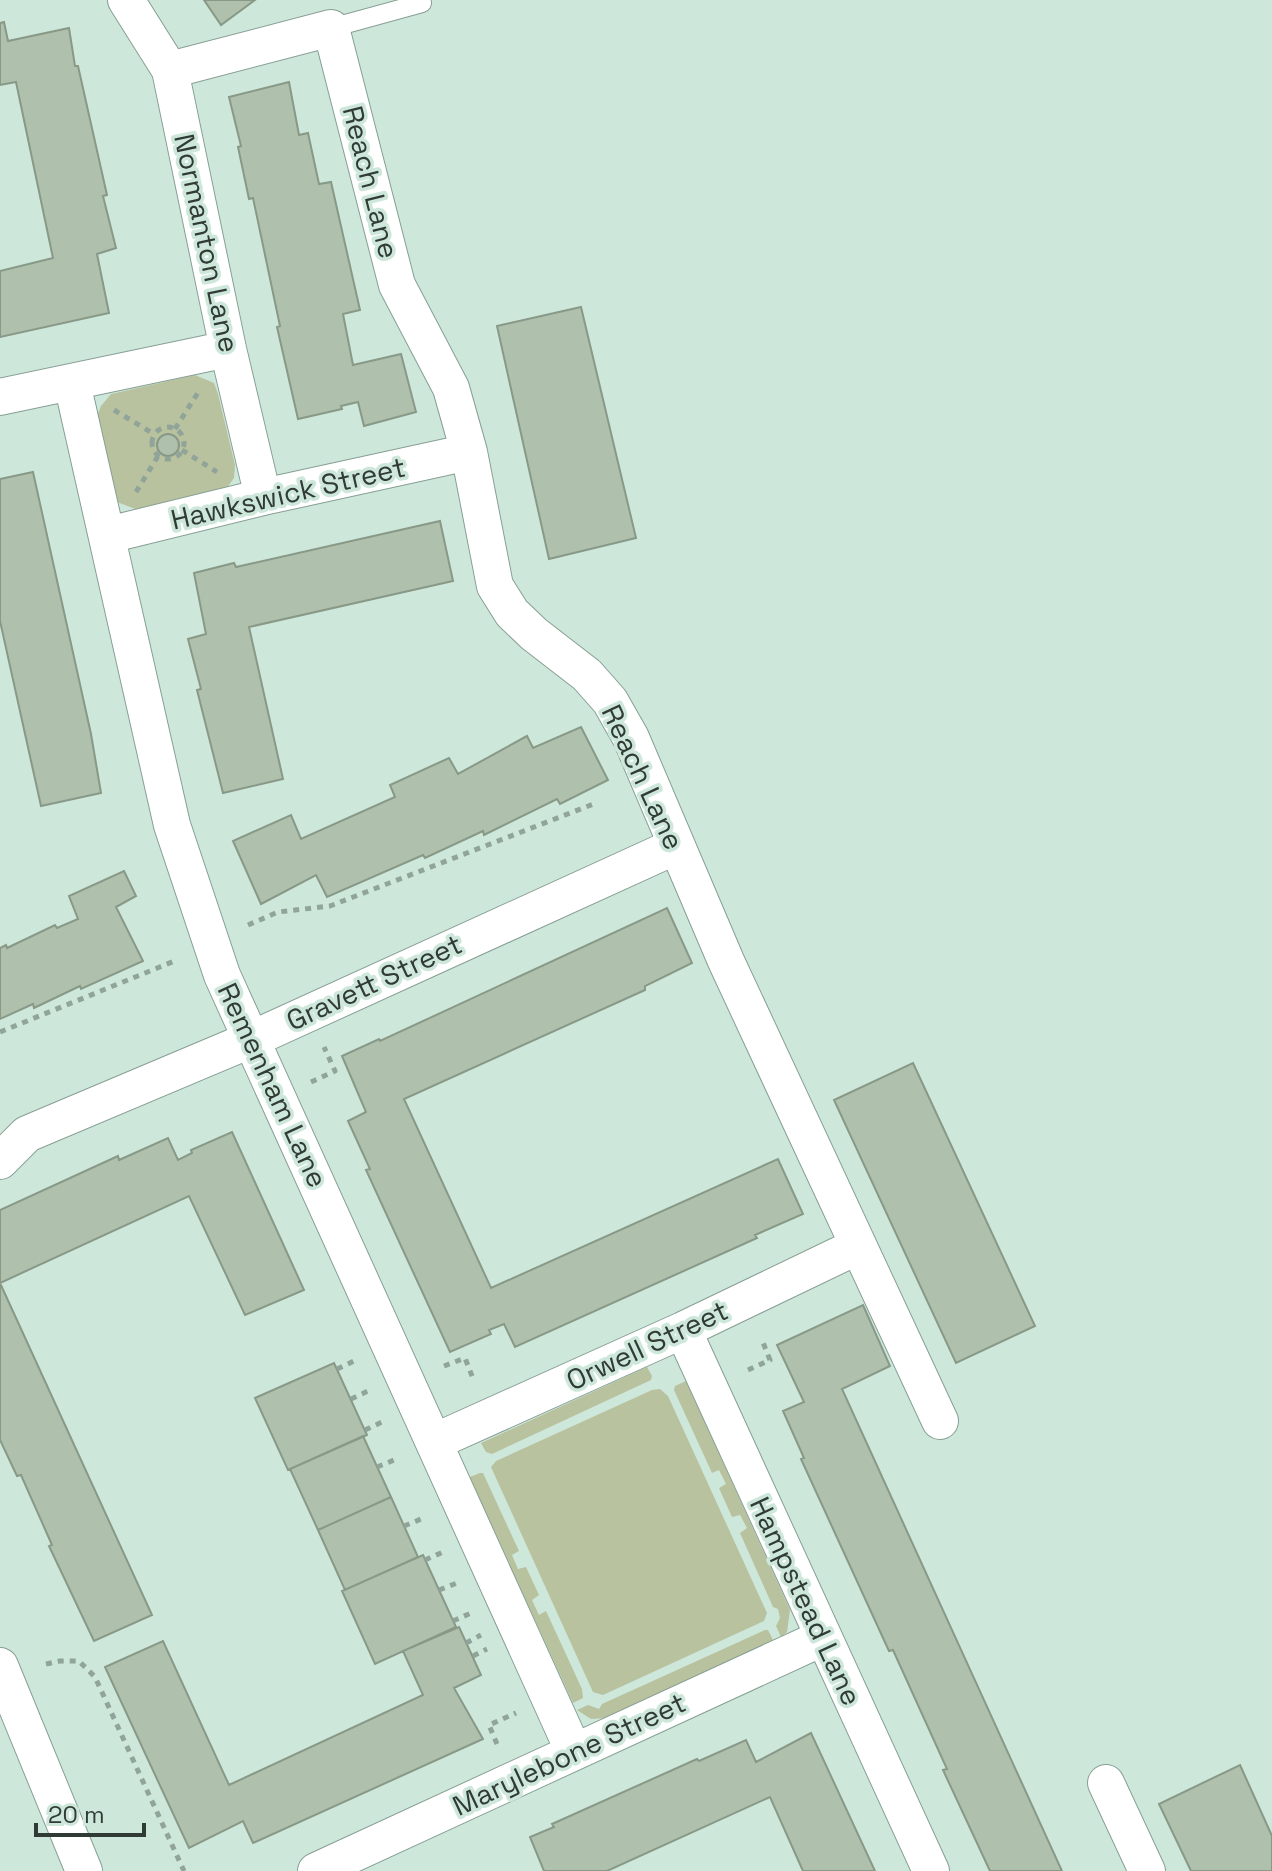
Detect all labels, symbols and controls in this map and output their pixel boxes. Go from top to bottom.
street label: Reach Lane [335,102,407,262]
street label: Normanton Lane [166,130,248,356]
street label: Hawkswick Street [167,448,409,538]
street label: Reach Lane [594,699,692,855]
street label: Gravett Street [280,926,468,1038]
street label: Remenham Lane [210,977,336,1193]
street label: Orwell Street [560,1292,734,1398]
street label: Hampstead Lane [742,1491,870,1711]
street label: Marylebone Street [447,1684,691,1824]
scale bar [36,1787,144,1837]
text: 20 m [48,1799,105,1830]

